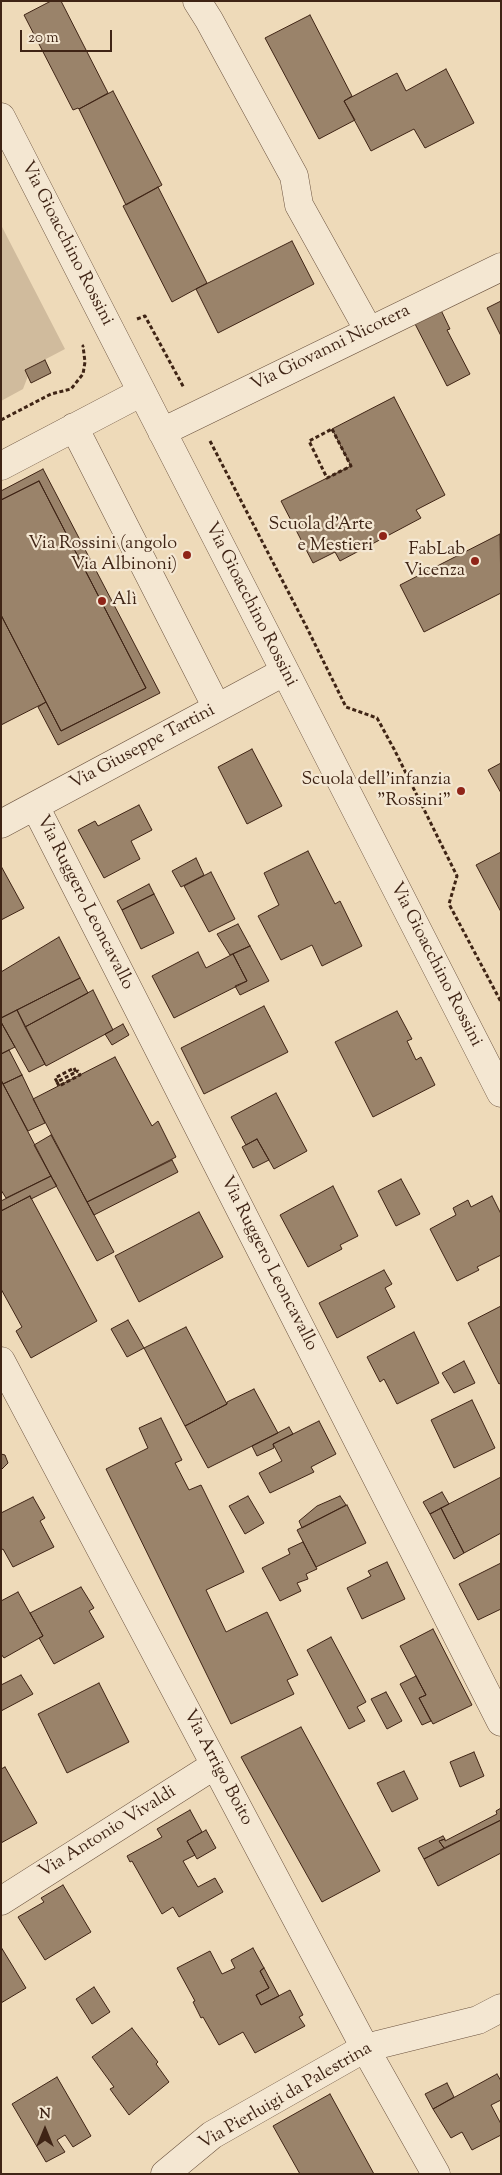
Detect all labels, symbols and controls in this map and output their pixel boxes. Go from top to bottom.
scale bar [22,20,115,52]
text: 20 m [28,28,59,49]
street label: Via Gioacchino Rossini [15,158,117,330]
street label: Via Giovanni Nicotera [248,301,414,397]
place label: Scuola d'Arte e Mestieri [269,515,373,558]
street label: Via Gioacchino Rossini [199,519,301,691]
marker: Scuola d'Arte e Mestieri [377,530,389,542]
place label: Via Rossini (angolo Via Albinoni) [28,534,177,576]
place label: FabLab Vicenza [404,540,465,582]
marker: Via Rossini (angolo Via Albinoni) [181,549,193,561]
marker: FabLab Vicenza [469,555,481,567]
place label: Alì [112,590,137,612]
marker: Alì [96,595,108,607]
street label: Via Giuseppe Tartini [67,701,219,795]
place label: Scuola dell'infanzia "Rossini" [301,770,451,812]
marker: Scuola dell'infanzia "Rossini" [455,785,467,797]
street label: Via Ruggero Leoncavallo [31,812,137,994]
street label: Via Gioacchino Rossini [384,879,486,1051]
street label: Via Ruggero Leoncavallo [215,1173,321,1355]
street label: Via Arrigo Boito [177,1706,257,1830]
street label: Via Antonio Vivaldi [36,1782,180,1884]
street label: Via Pierluigi da Palestrina [196,2039,376,2155]
north arrow [20,2105,70,2155]
text: N [39,2105,51,2125]

